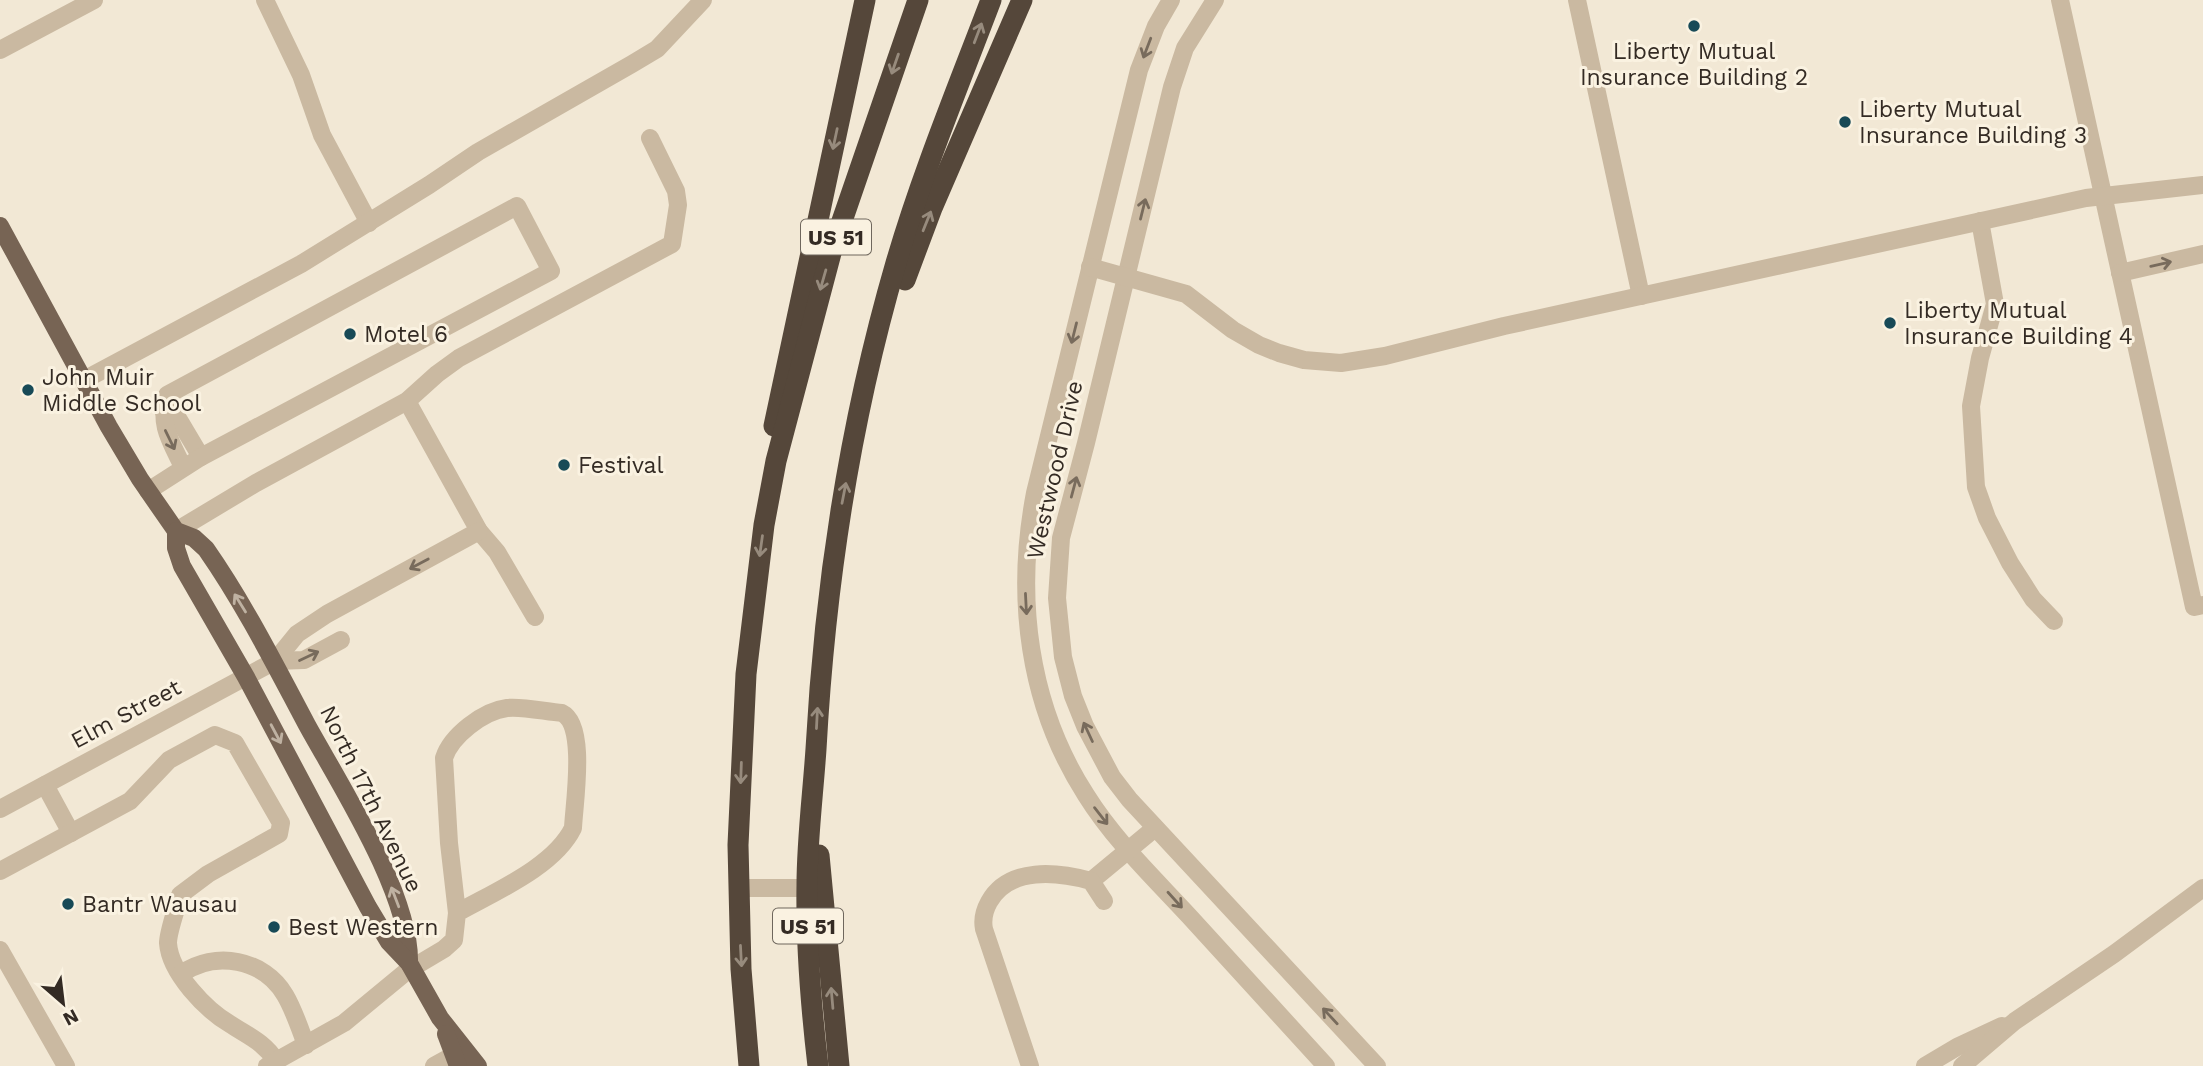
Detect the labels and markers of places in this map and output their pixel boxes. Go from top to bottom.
marker: Liberty Mutual Insurance Building 2 [1686,18,1702,34]
place label: Liberty Mutual Insurance Building 2 [1580,38,1808,91]
place label: Liberty Mutual Insurance Building 3 [1859,96,2087,149]
marker: Liberty Mutual Insurance Building 3 [1837,114,1853,130]
place label: Liberty Mutual Insurance Building 4 [1904,297,2133,350]
marker: Liberty Mutual Insurance Building 4 [1882,315,1898,331]
place label: Motel 6 [364,321,448,348]
marker: Motel 6 [342,326,358,342]
place label: John Muir Middle School [42,364,201,417]
marker: John Muir Middle School [20,382,36,398]
place label: Festival [578,452,664,479]
marker: Festival [556,457,572,473]
place label: Bantr Wausau [82,891,238,918]
marker: Bantr Wausau [60,896,76,912]
place label: Best Western [288,914,439,941]
marker: Best Western [266,919,282,935]

